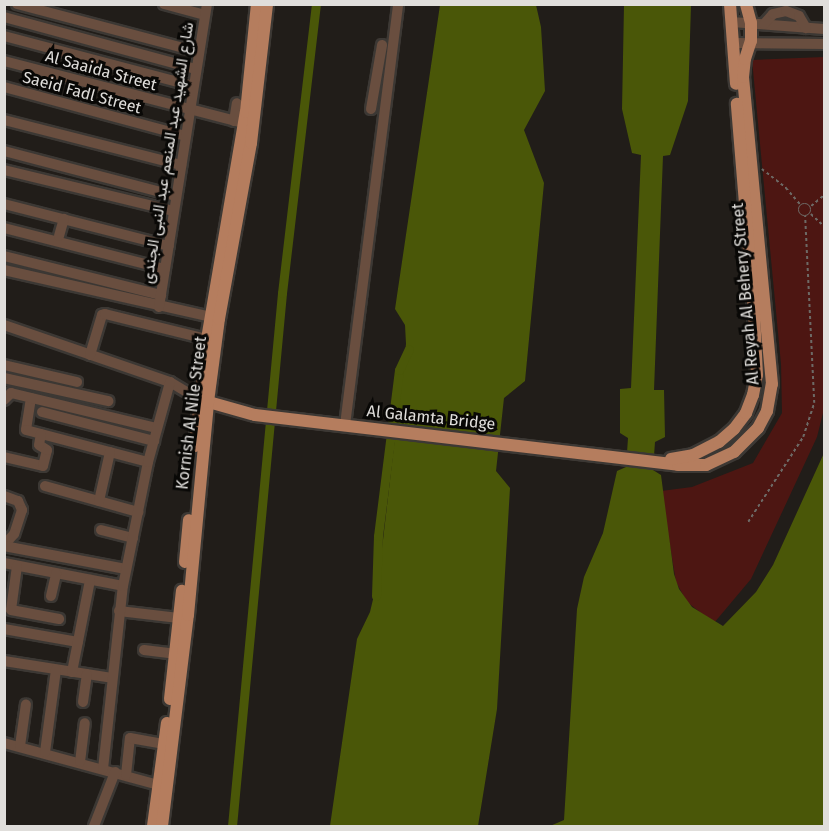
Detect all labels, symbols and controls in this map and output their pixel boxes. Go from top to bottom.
street label: شارع الشهيد عبد المنعم عبد النبى الجندى [138,21,198,285]
street label: Al Saaida Street [43,47,159,95]
street label: Saeid Fadl Street [21,68,143,118]
street label: Al Reyah Al Behery Street [728,202,764,386]
street label: Kornish Al Nile Street [173,335,211,491]
street label: Al Galamta Bridge [366,402,496,434]

